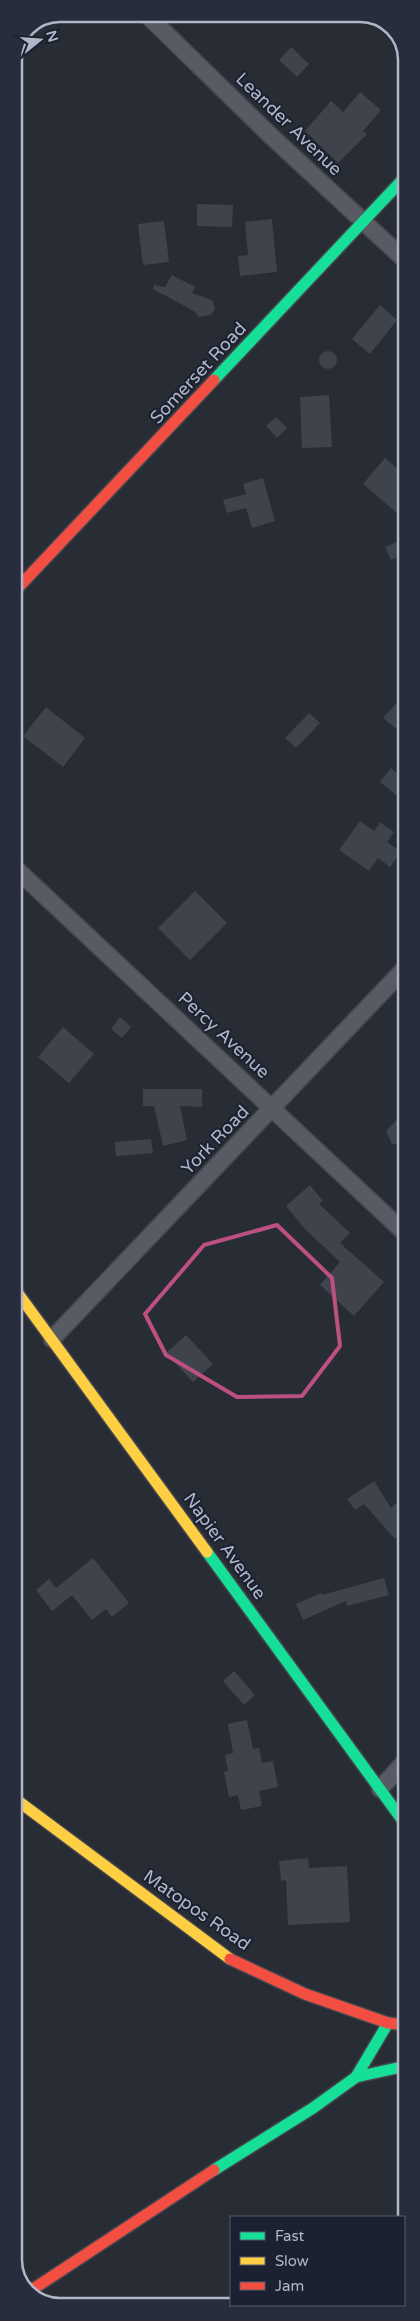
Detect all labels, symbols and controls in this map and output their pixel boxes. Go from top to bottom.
north arrow [15,15,65,65]
text: N [42,28,62,44]
street label: Leander Avenue [231,68,347,180]
street label: Somerset Road [145,317,251,429]
street label: Percy Avenue [174,987,274,1083]
street label: York Road [177,1101,253,1179]
street label: Napier Avenue [179,1488,271,1604]
street label: Matopos Road [139,1865,255,1955]
legend [230,2216,405,2306]
text: Fast [275,2227,305,2245]
text: Slow [275,2252,309,2270]
text: Jam [275,2277,304,2295]

